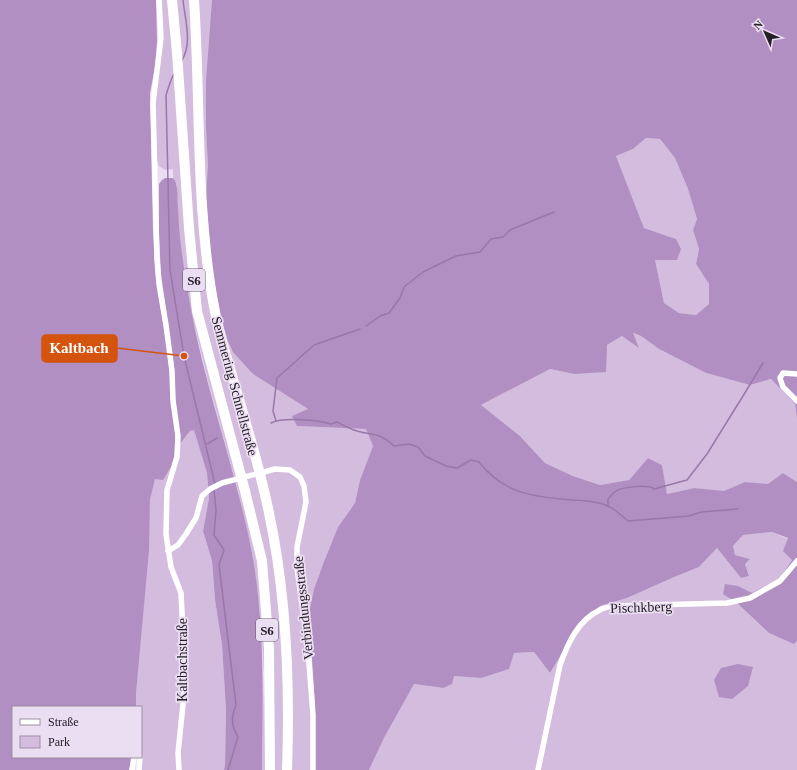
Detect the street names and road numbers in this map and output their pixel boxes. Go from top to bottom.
road number: S6 [183,269,205,291]
street label: Semmering Schnellstraße [209,315,260,457]
street label: Verbindungsstraße [291,555,316,661]
street label: Pischkberg [610,599,672,616]
street label: Kaltbachstraße [175,618,190,702]
road number: S6 [256,619,278,641]

